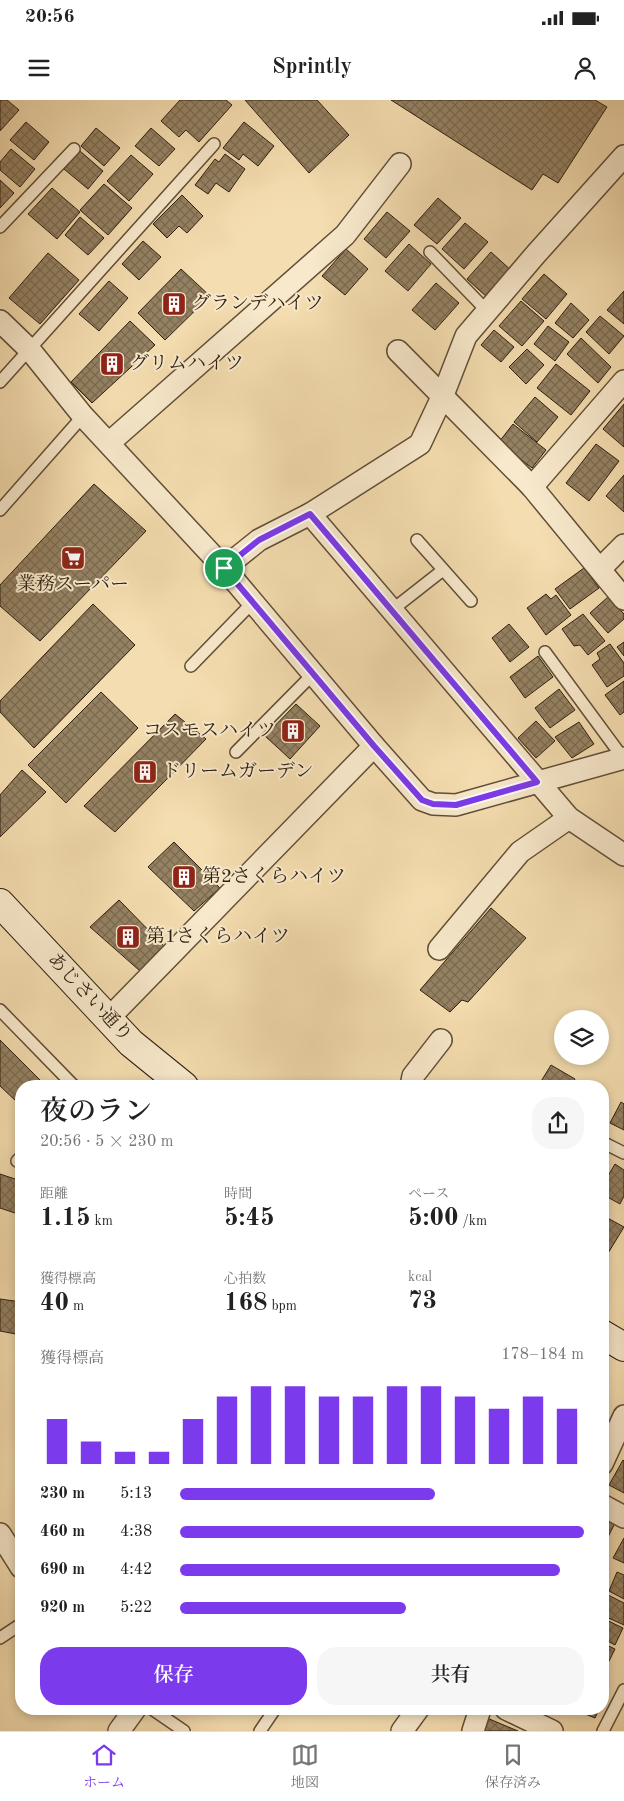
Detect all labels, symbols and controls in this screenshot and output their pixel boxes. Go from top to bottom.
text: 20:56 [25,8,74,27]
icon: menu [25,54,53,82]
icon: person [571,54,599,82]
text: Sprintly [272,56,352,78]
building icon: グランデハイツ [161,291,187,317]
place label: グランデハイツ [192,293,324,314]
building icon: グリムハイツ [99,351,125,377]
place label: グリムハイツ [130,353,244,374]
supermarket icon: 業務スーパー [60,545,86,571]
pin [203,547,245,589]
icon: arrive [210,554,238,582]
place label: 業務スーパー [17,574,129,595]
building icon: コスモスハイツ [280,718,306,744]
place label: コスモスハイツ [143,721,276,741]
building icon: ドリームガーデン [132,759,158,785]
place label: ドリームガーデン [162,761,314,782]
building icon: 第2さくらハイツ [171,864,197,890]
place label: 第2さくらハイツ [202,866,346,887]
building icon: 第1さくらハイツ [115,924,141,950]
place label: 第1さくらハイツ [146,926,290,947]
street label: あじさい通り [43,948,136,1046]
map controls [554,1010,609,1065]
button: layers [554,1010,609,1065]
button: share [532,1097,584,1149]
text: 夜のラン [40,1099,152,1127]
text: 20:56 · 5 × 230 m [40,1134,173,1150]
text: 距離 [40,1187,68,1201]
text: 時間 [224,1187,252,1201]
text: ペース [408,1187,449,1201]
text: 1.15 [40,1206,91,1231]
text: 5:45 [224,1206,275,1231]
text: 5:00 [408,1206,459,1231]
text: km [91,1214,113,1228]
text: /km [459,1214,487,1228]
text: kcal [408,1270,432,1284]
text: 獲得標高 [40,1272,96,1286]
text: 心拍数 [224,1272,266,1286]
text: 73 [408,1289,437,1314]
text: 40 [40,1291,69,1316]
text: 168 [224,1291,268,1316]
text: m [69,1299,84,1313]
text: bpm [268,1299,297,1313]
text: 178–184 m [501,1347,584,1363]
text: 獲得標高 [40,1351,104,1367]
text: 230 m [40,1486,85,1502]
text: 5:13 [120,1486,152,1502]
text: 460 m [40,1524,85,1540]
text: 4:38 [120,1524,152,1540]
text: 690 m [40,1562,85,1578]
text: 4:42 [120,1562,152,1578]
text: 920 m [40,1600,85,1616]
text: 5:22 [120,1600,152,1616]
button: 保存 [40,1647,307,1705]
button: 共有 [317,1647,584,1705]
tab: ホーム [83,1741,125,1792]
tab: 地図 [291,1741,319,1792]
tab: 保存済み [485,1741,541,1792]

